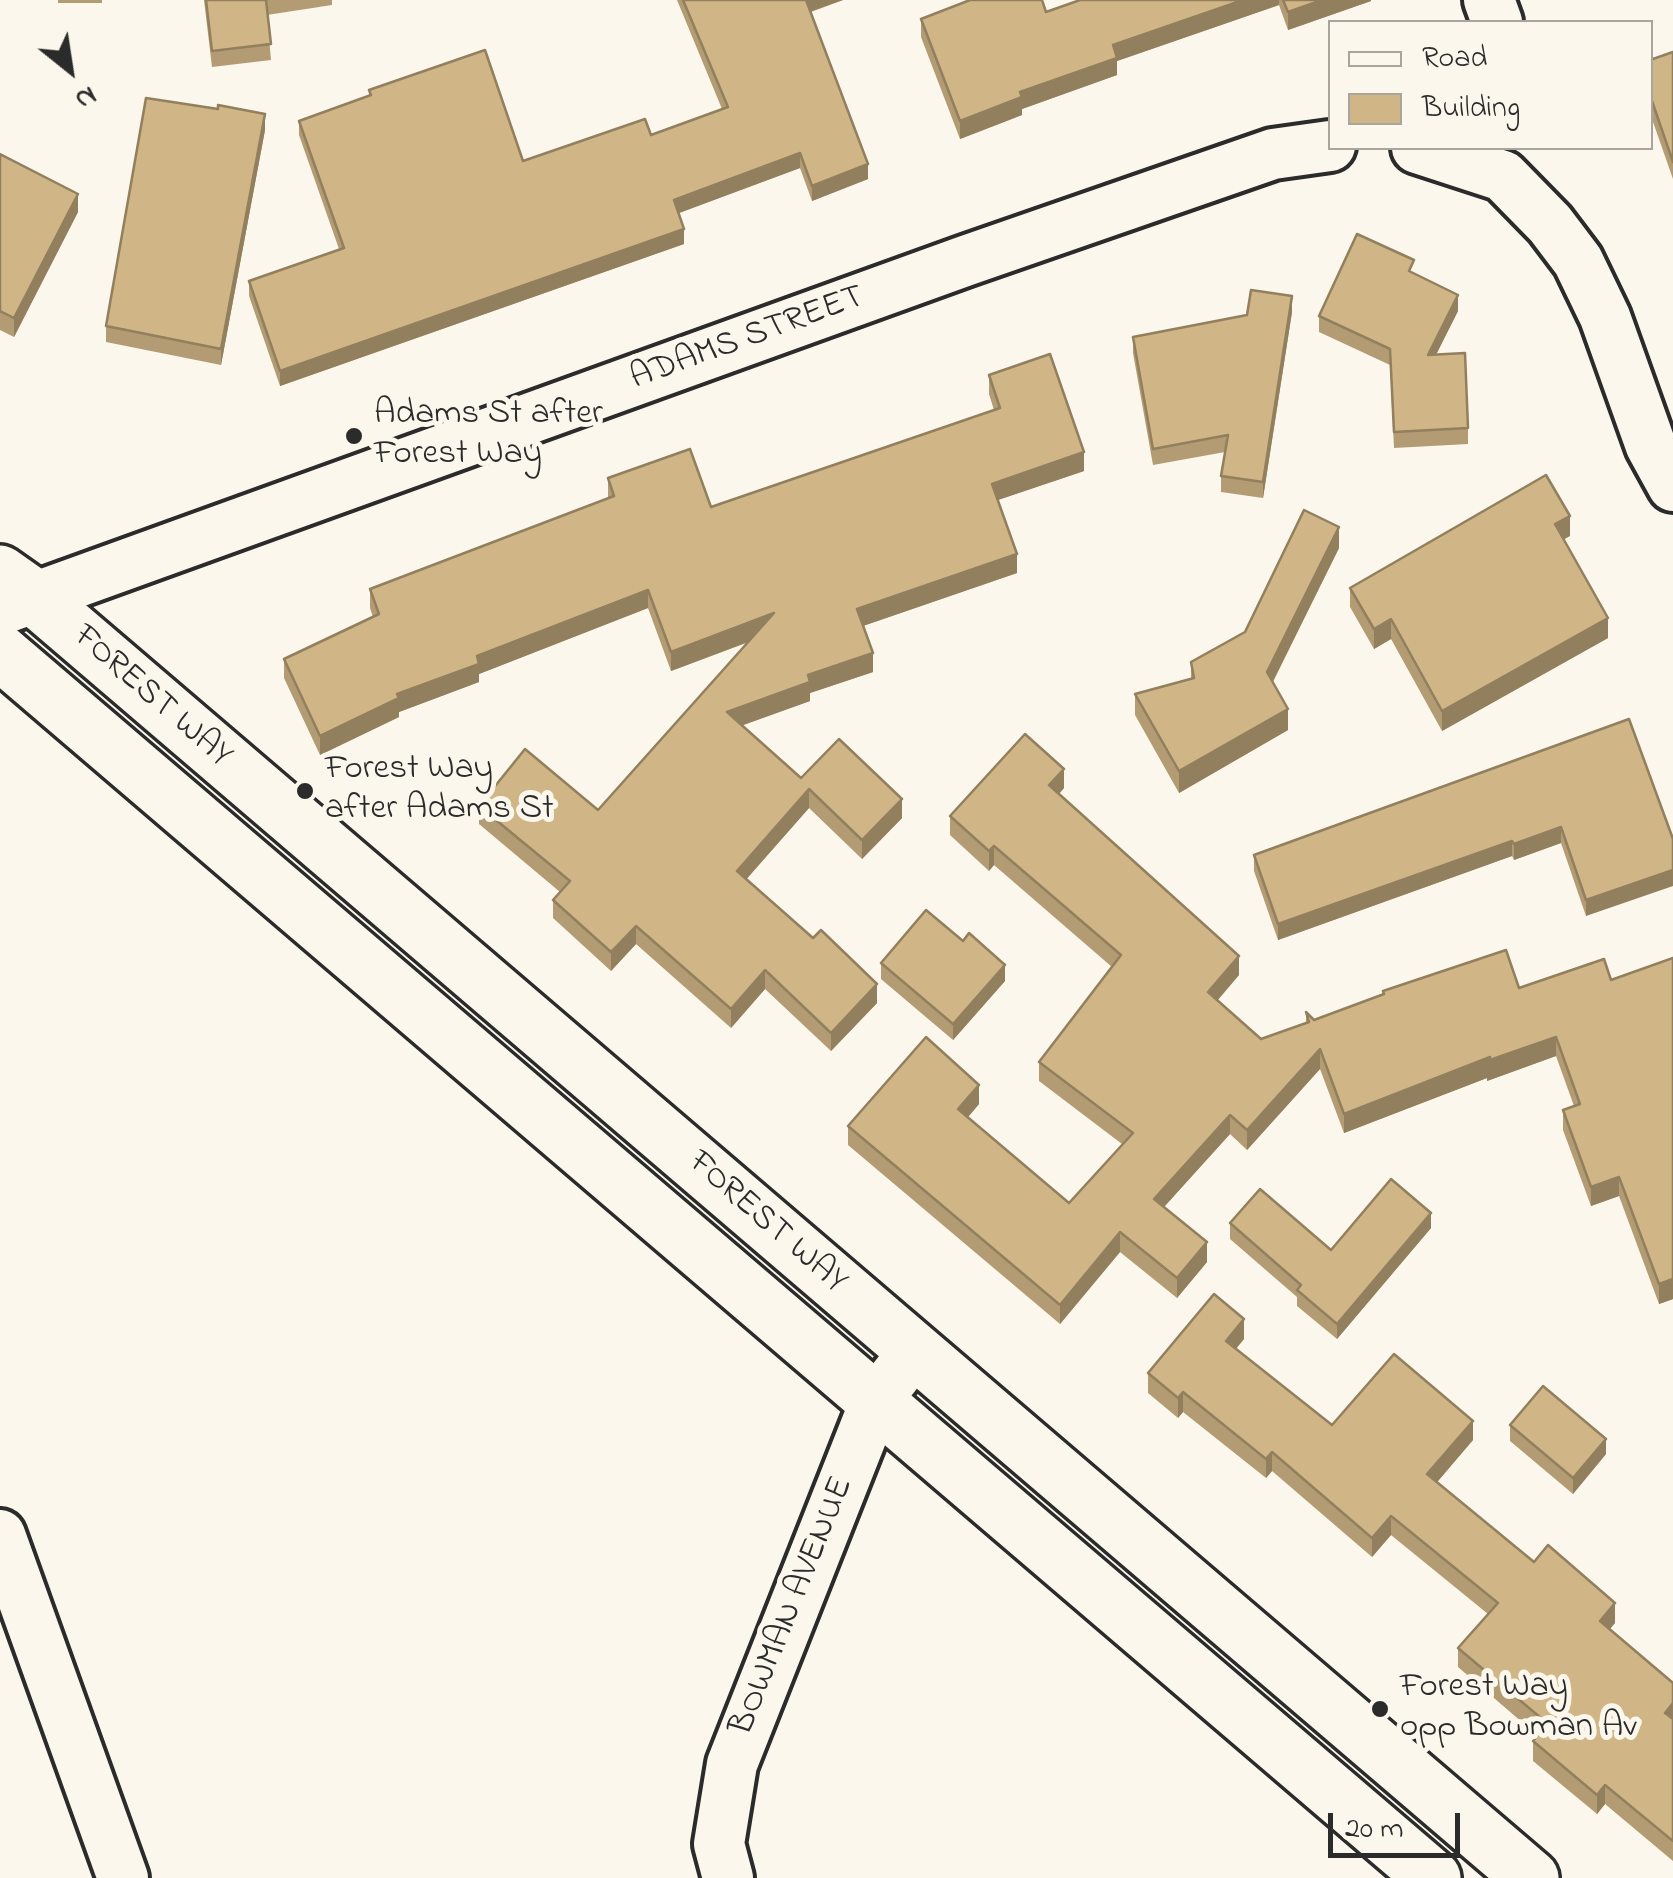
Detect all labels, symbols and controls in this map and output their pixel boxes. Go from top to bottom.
north arrow [20,20,120,120]
legend [1328,20,1653,150]
text: Road [1422,37,1487,81]
text: N [67,74,104,119]
text: Building [1422,87,1520,131]
street label: ADAMS STREET [625,278,871,402]
place label: Adams St after Forest Way [374,395,603,477]
marker: Adams St after Forest Way [343,425,365,447]
street label: FOREST WAY [63,617,239,779]
place label: Forest Way after Adams St [325,750,554,832]
marker: Forest Way after Adams St [294,780,316,802]
street label: FOREST WAY [678,1143,854,1305]
street label: BOWMAN AVENUE [723,1472,865,1742]
place label: Forest Way opp Bowman Av [1400,1668,1637,1750]
marker: Forest Way opp Bowman Av [1369,1698,1391,1720]
scale bar [1333,1793,1466,1855]
text: 20 m [1345,1808,1404,1852]

